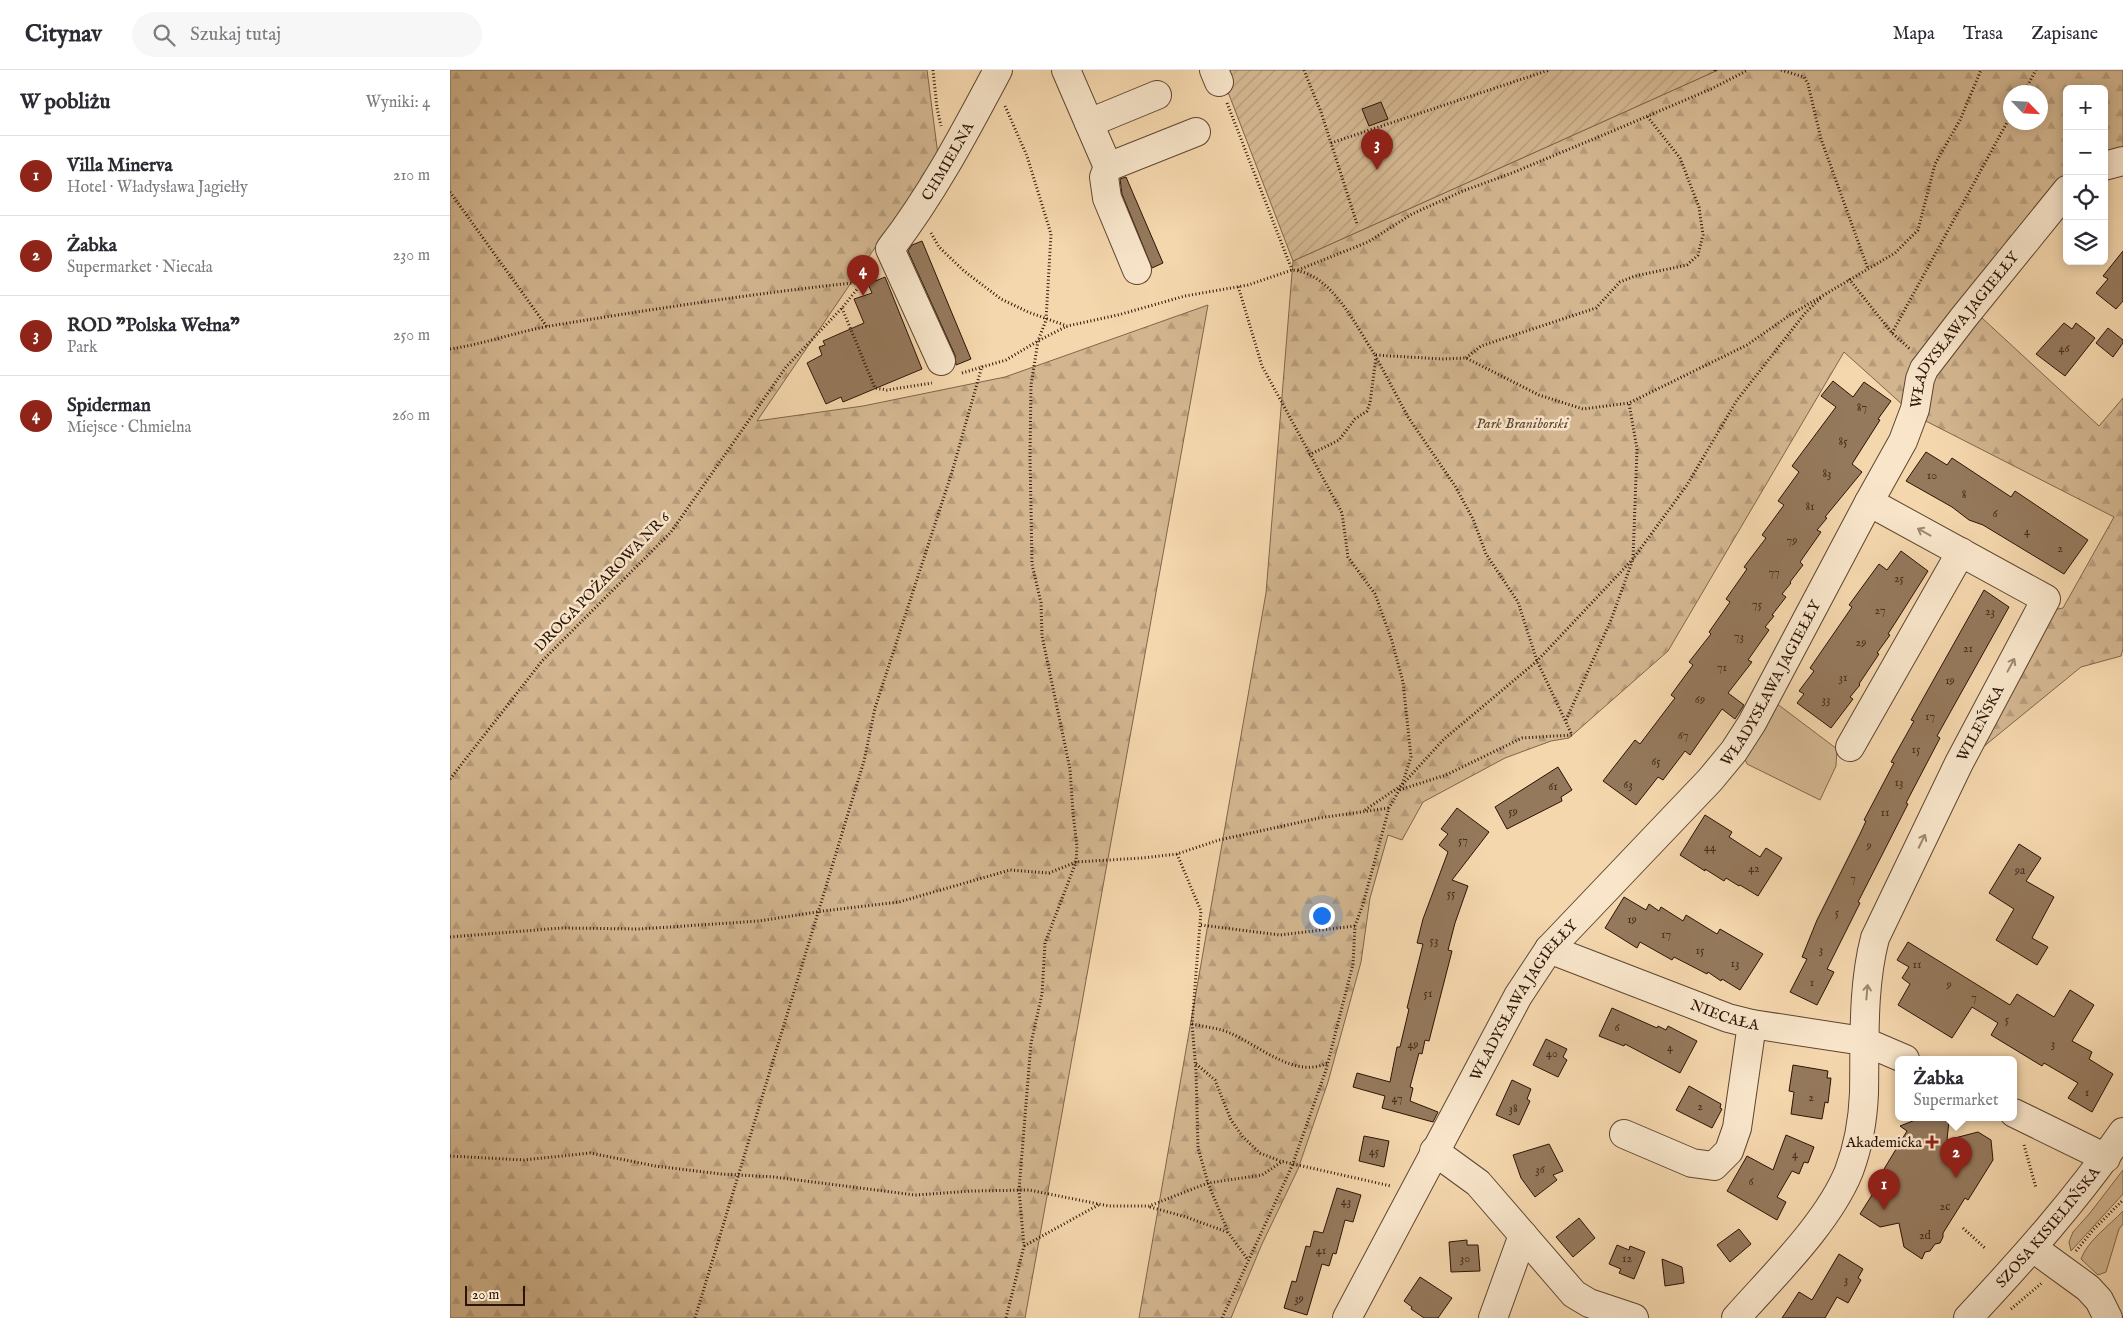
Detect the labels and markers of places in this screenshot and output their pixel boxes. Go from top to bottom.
pin: 3 [1361,129,1393,170]
pin: 4 [847,255,879,296]
place label: Akademicka [1845,1133,1923,1152]
marker: Akademicka [1926,1136,1938,1148]
pin: 2 [1940,1137,1972,1178]
pin: 1 [1868,1169,1900,1210]

